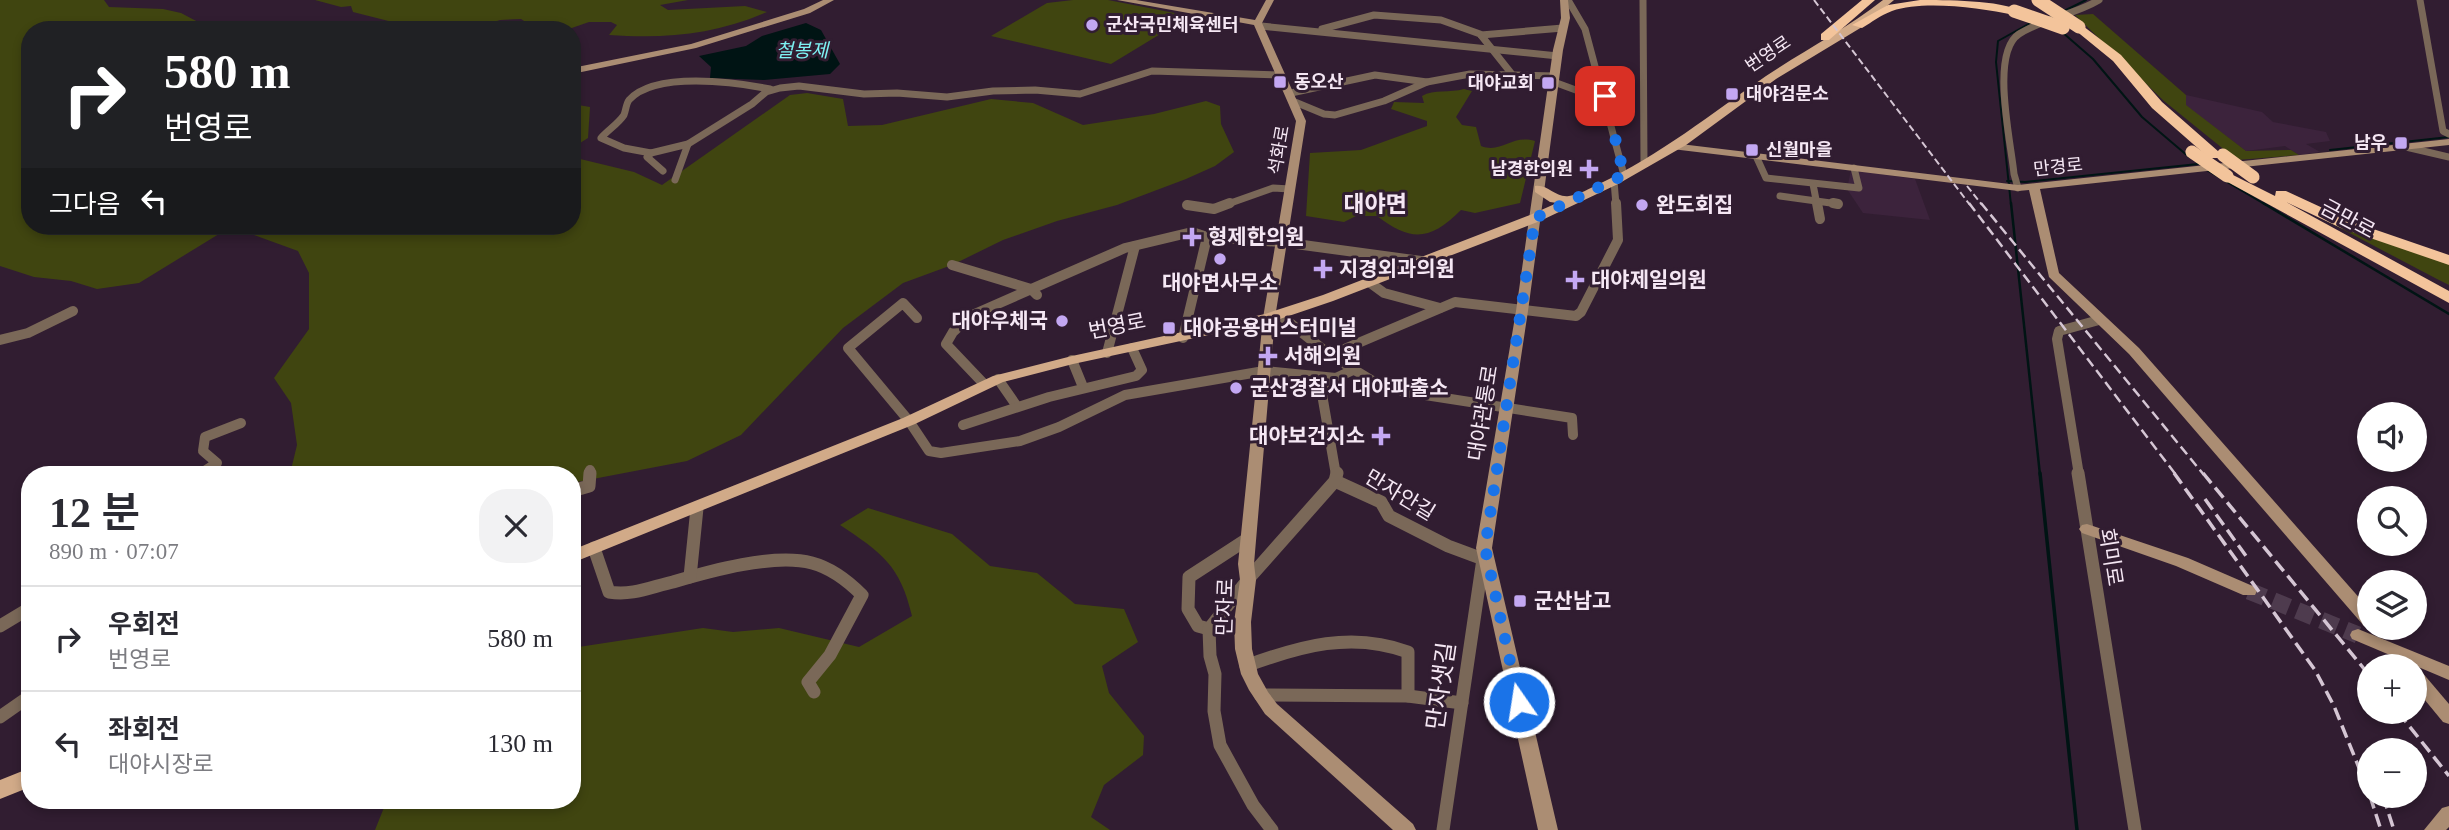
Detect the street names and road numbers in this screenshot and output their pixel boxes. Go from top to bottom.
street label: 번영로 [1742,32,1794,76]
street label: 석화로 [1265,124,1293,176]
street label: 만경로 [2032,154,2084,180]
street label: 금만로 [2317,195,2379,243]
street label: 번영로 [1086,309,1148,343]
street label: 대야관통로 [1464,363,1502,463]
street label: 만자안길 [1361,465,1439,525]
street label: 회미로 [2095,526,2127,588]
street label: 만자로 [1212,578,1238,636]
street label: 만자샛길 [1422,640,1460,732]

